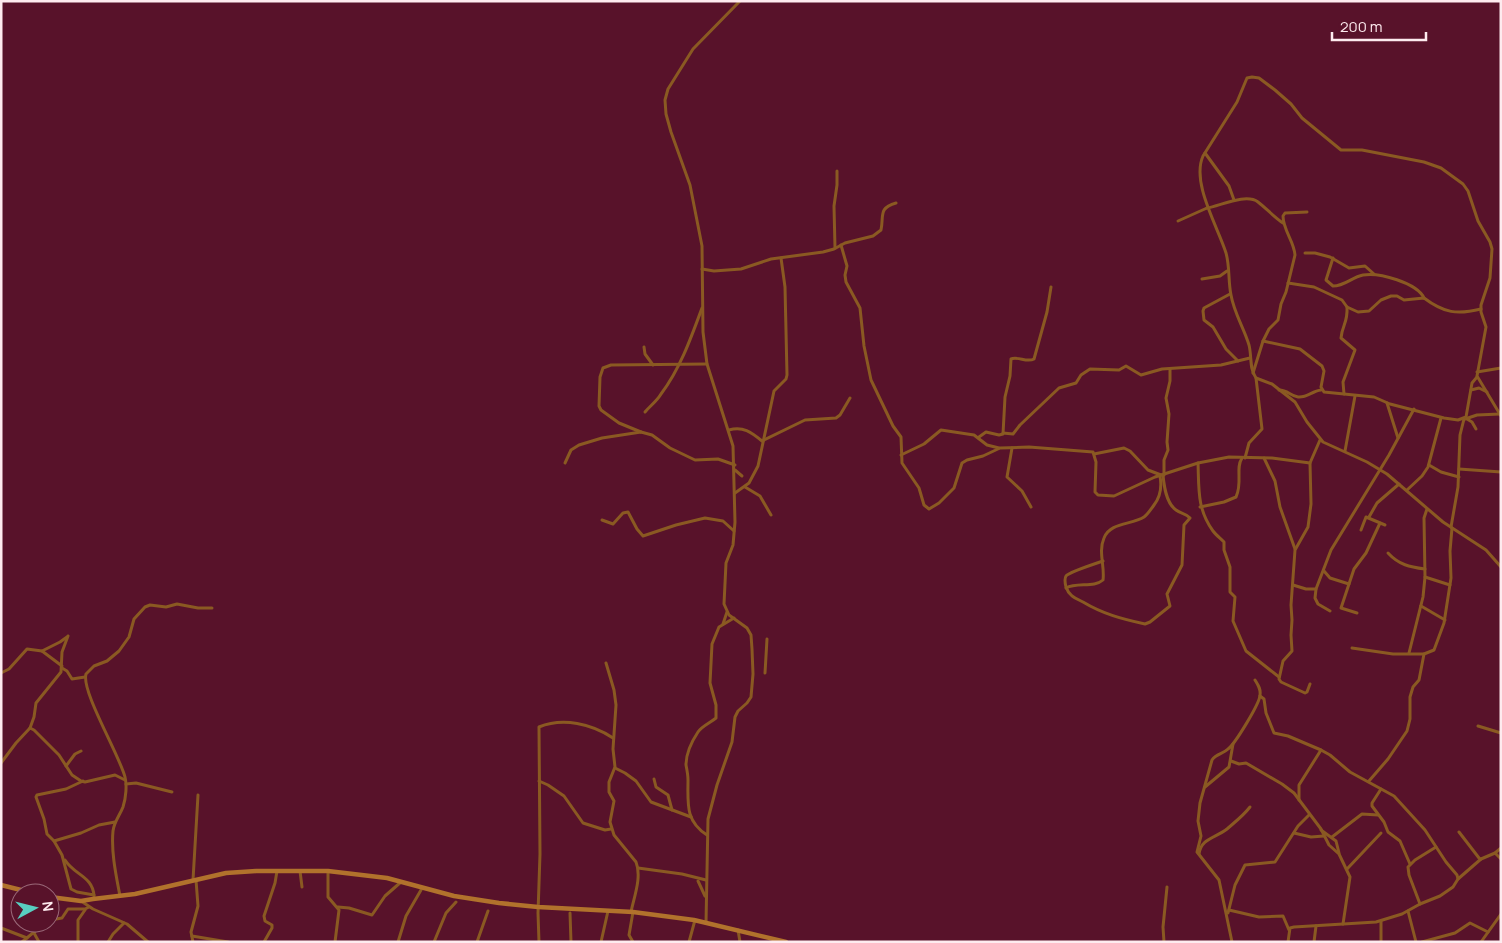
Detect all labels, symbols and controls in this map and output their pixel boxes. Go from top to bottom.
scale bar [1332,10,1426,42]
text: 200 m [1340,16,1383,37]
north arrow [10,883,60,933]
text: N [38,900,58,913]

